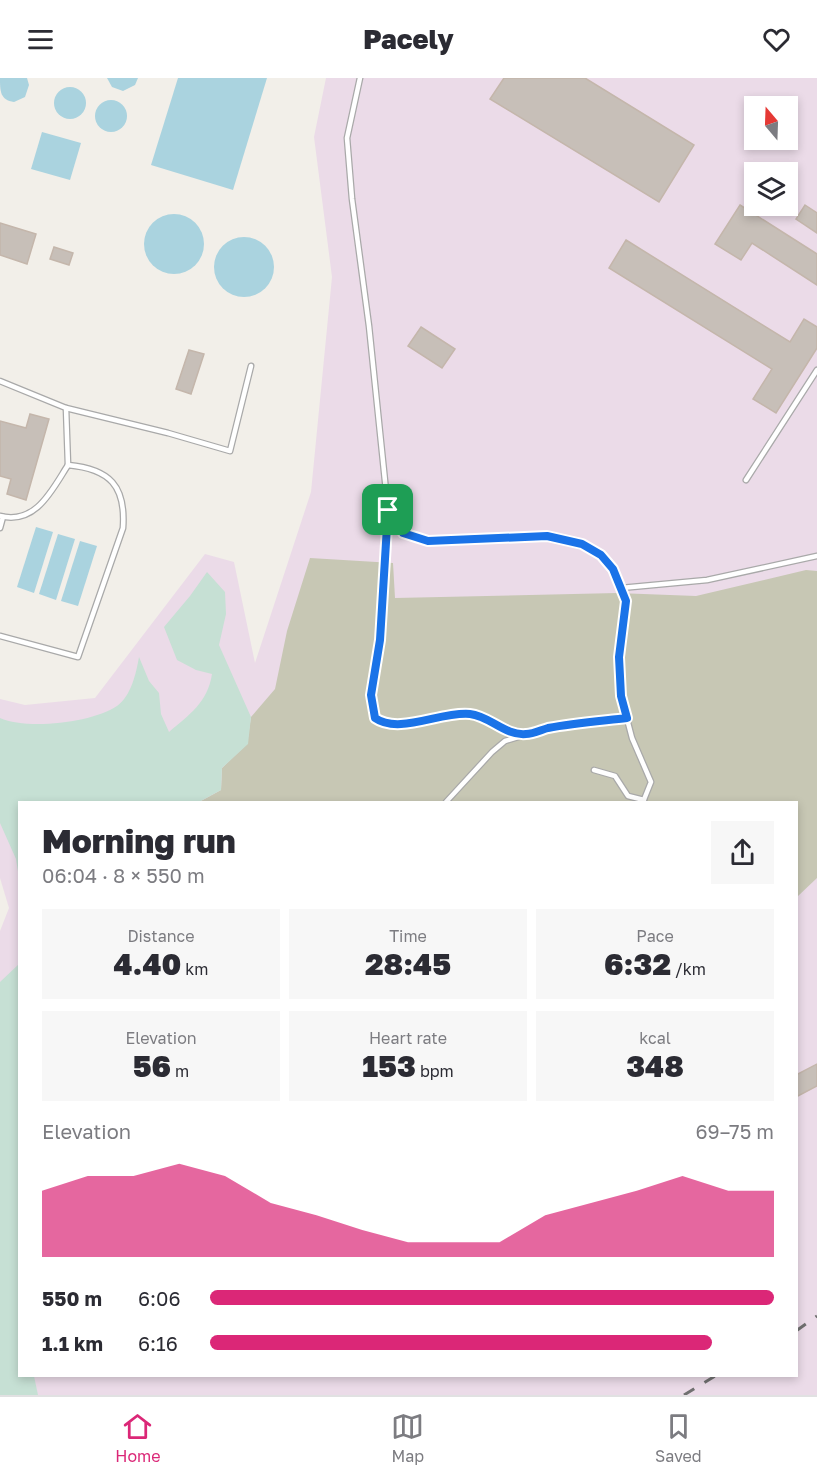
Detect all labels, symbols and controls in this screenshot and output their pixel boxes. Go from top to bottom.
icon: menu [24,23,57,56]
text: Pacely [363,23,454,55]
icon: heart [760,23,793,56]
north arrow [744,96,798,150]
map controls [744,96,798,216]
button: layers [744,162,798,216]
pin [362,484,413,535]
icon: arrive [371,493,404,526]
text: Morning run [42,821,236,860]
button: share [711,821,774,884]
text: 06:04 · 8 × 550 m [42,863,205,887]
text: Distance [127,926,195,946]
text: Time [389,926,427,946]
text: Pace [636,926,674,946]
text: 4.40 [113,946,181,982]
text: 28:45 [365,946,451,982]
text: 6:32 [604,946,671,982]
text: km [181,959,209,979]
text: /km [671,959,706,979]
text: Elevation [125,1028,197,1048]
text: Heart rate [369,1028,447,1048]
text: kcal [639,1028,671,1048]
text: 56 [133,1048,171,1084]
text: 153 [362,1048,416,1084]
text: 348 [626,1048,684,1084]
text: m [171,1061,189,1081]
text: bpm [416,1061,454,1081]
text: Elevation [42,1119,131,1143]
text: 69–75 m [696,1119,774,1143]
text: 550 m [42,1286,102,1310]
text: 6:06 [138,1286,181,1310]
text: 1.1 km [42,1331,103,1355]
text: 6:16 [138,1331,178,1355]
tab: Home [115,1410,161,1466]
tab: Map [391,1410,424,1466]
tab: Saved [655,1410,702,1466]

